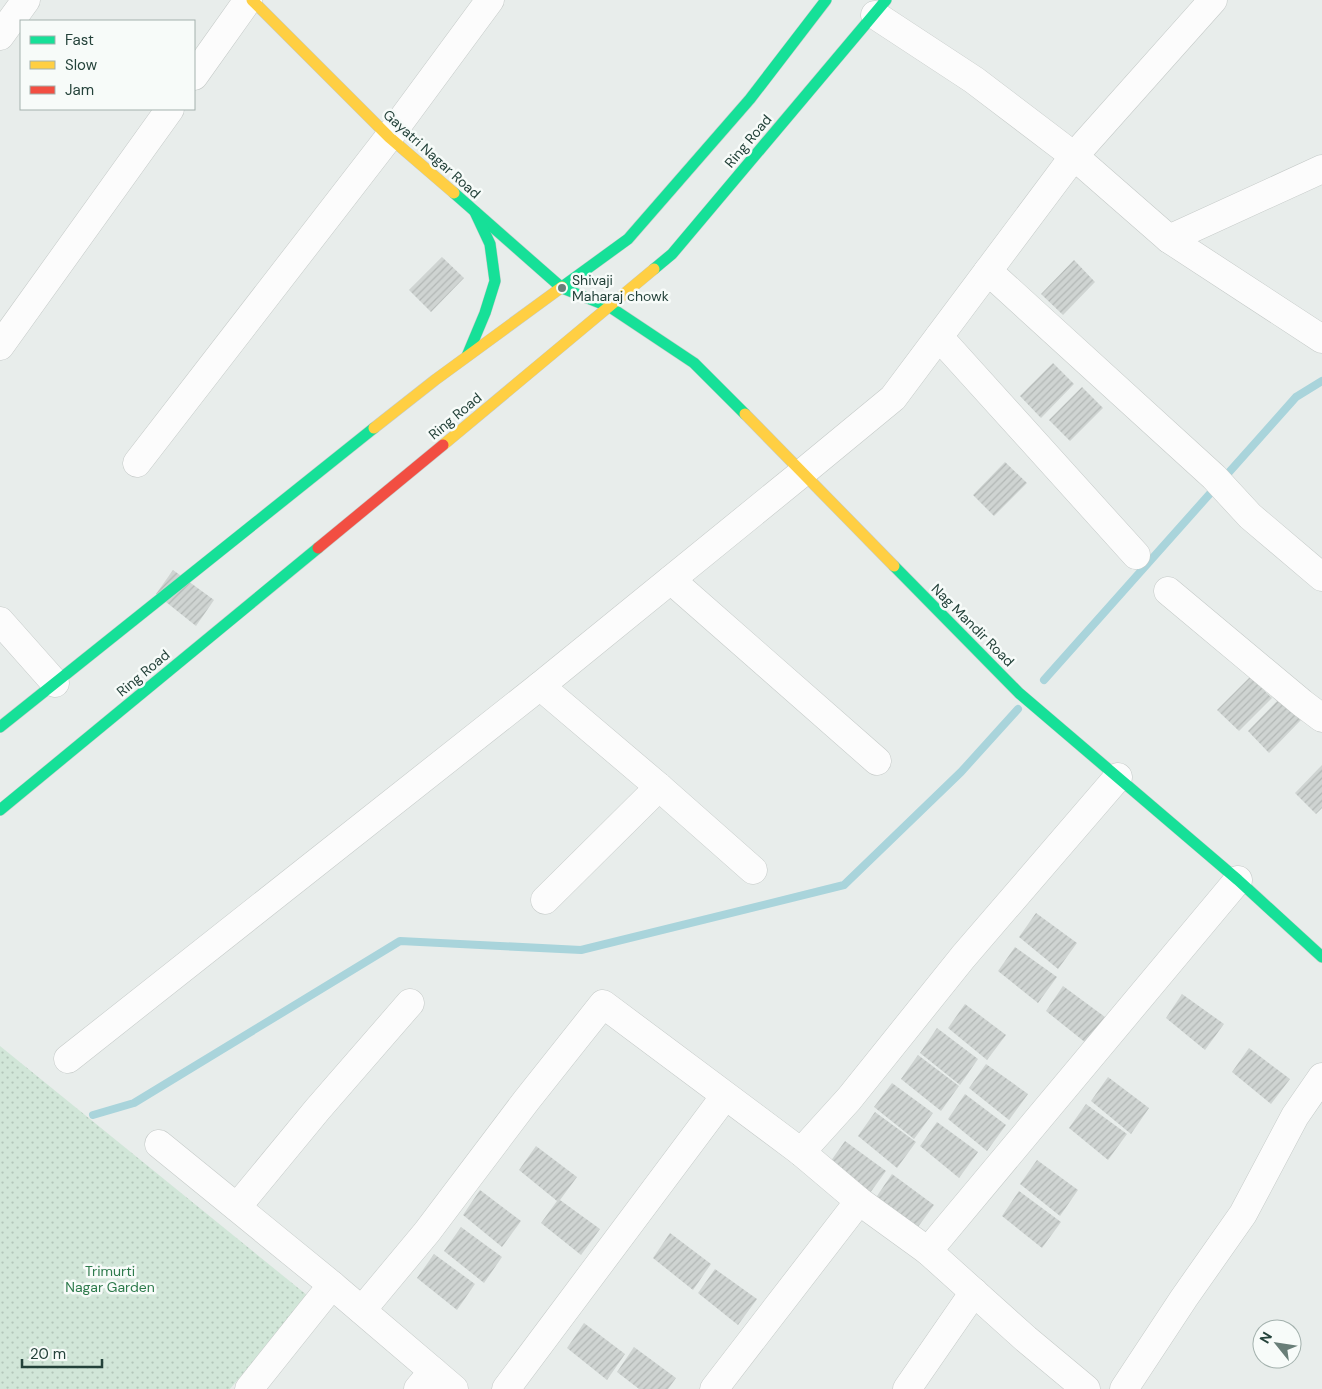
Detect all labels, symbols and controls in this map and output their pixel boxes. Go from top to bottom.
legend [20,20,195,110]
text: Fast [65,30,94,50]
text: Slow [65,55,98,75]
text: Jam [65,80,94,100]
street label: Gayatri Nagar Road [380,106,484,202]
street label: Ring Road [721,111,775,171]
place label: Shivaji Maharaj chowk [572,271,669,305]
marker: Shivaji Maharaj chowk [556,282,568,294]
street label: Ring Road [425,389,485,443]
street label: Nag Mandir Road [928,580,1018,670]
street label: Ring Road [113,646,173,700]
park label: Trimurti Nagar Garden [65,1262,155,1296]
north arrow [1252,1319,1302,1369]
text: N [1255,1329,1276,1346]
scale bar [22,1336,102,1368]
text: 20 m [30,1344,66,1364]

